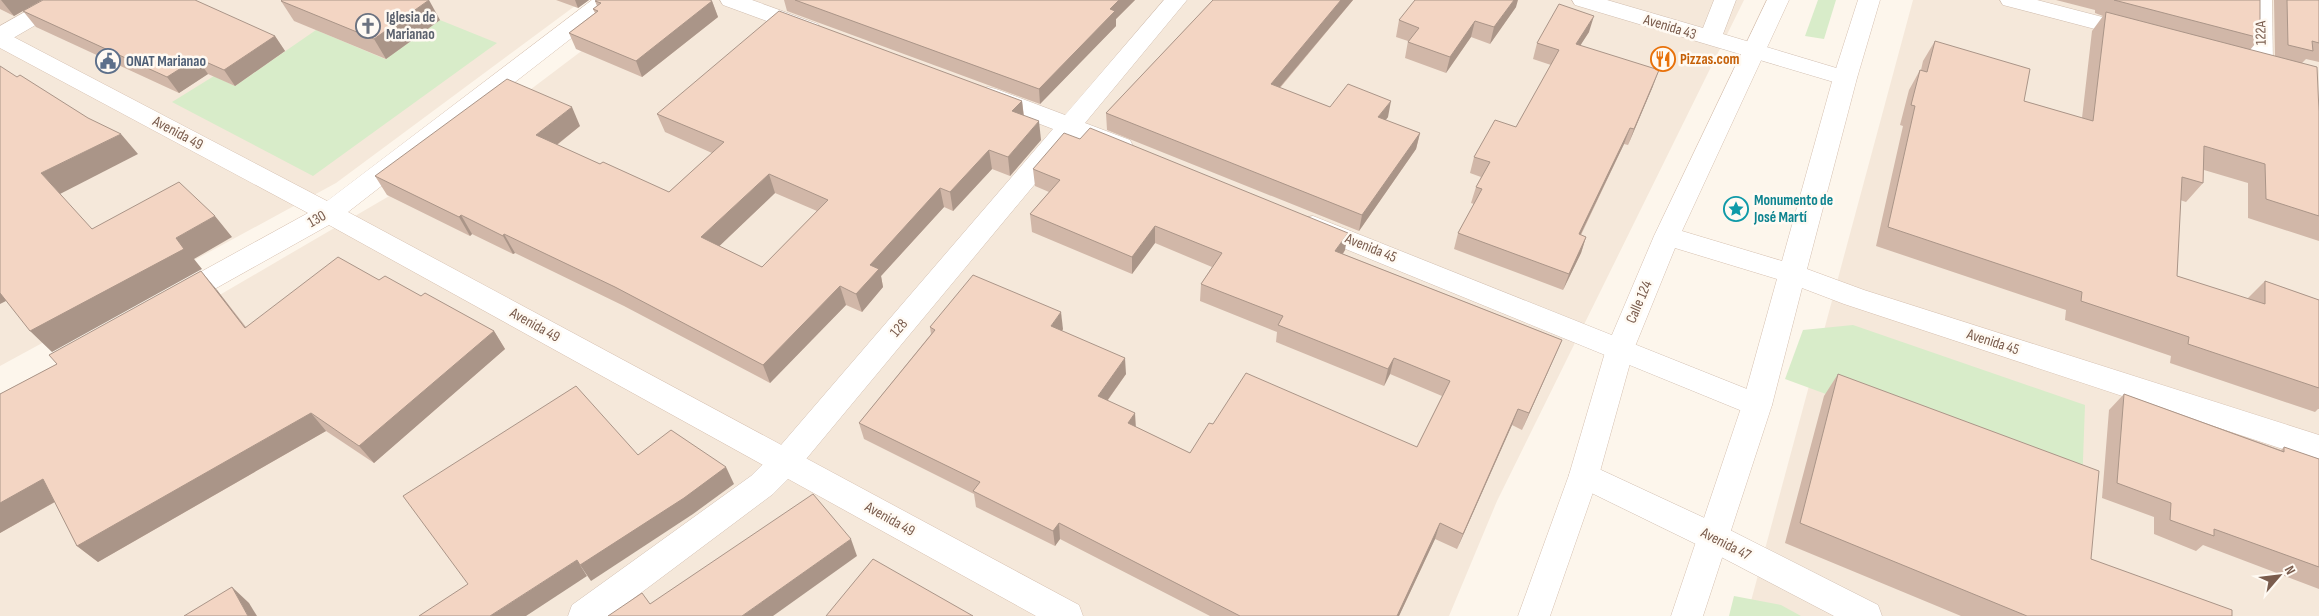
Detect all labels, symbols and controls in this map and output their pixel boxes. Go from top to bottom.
place label: Iglesia de Marianao [386,8,435,44]
street label: Avenida 43 [1640,10,1699,44]
church icon: Iglesia de Marianao [355,13,381,39]
street label: 122A [2251,20,2271,45]
restaurant icon: Pizzas.com [1650,46,1676,72]
public building icon: ONAT Marianao [95,48,121,74]
place label: Pizzas.com [1680,50,1739,69]
place label: ONAT Marianao [126,52,206,71]
street label: Avenida 49 [149,111,207,154]
place label: Monumento de José Martí [1753,191,1833,227]
place icon: Monumento de José Martí [1723,196,1749,222]
street label: 130 [304,206,330,232]
street label: Avenida 45 [1342,229,1400,267]
street label: Calle 124 [1622,278,1656,326]
street label: Avenida 49 [506,303,563,347]
street label: 128 [886,315,912,341]
street label: Avenida 45 [1963,324,2022,359]
street label: Avenida 49 [861,497,918,541]
street label: Avenida 47 [1697,523,1754,565]
north arrow [2254,551,2304,601]
text: N [2281,563,2299,577]

